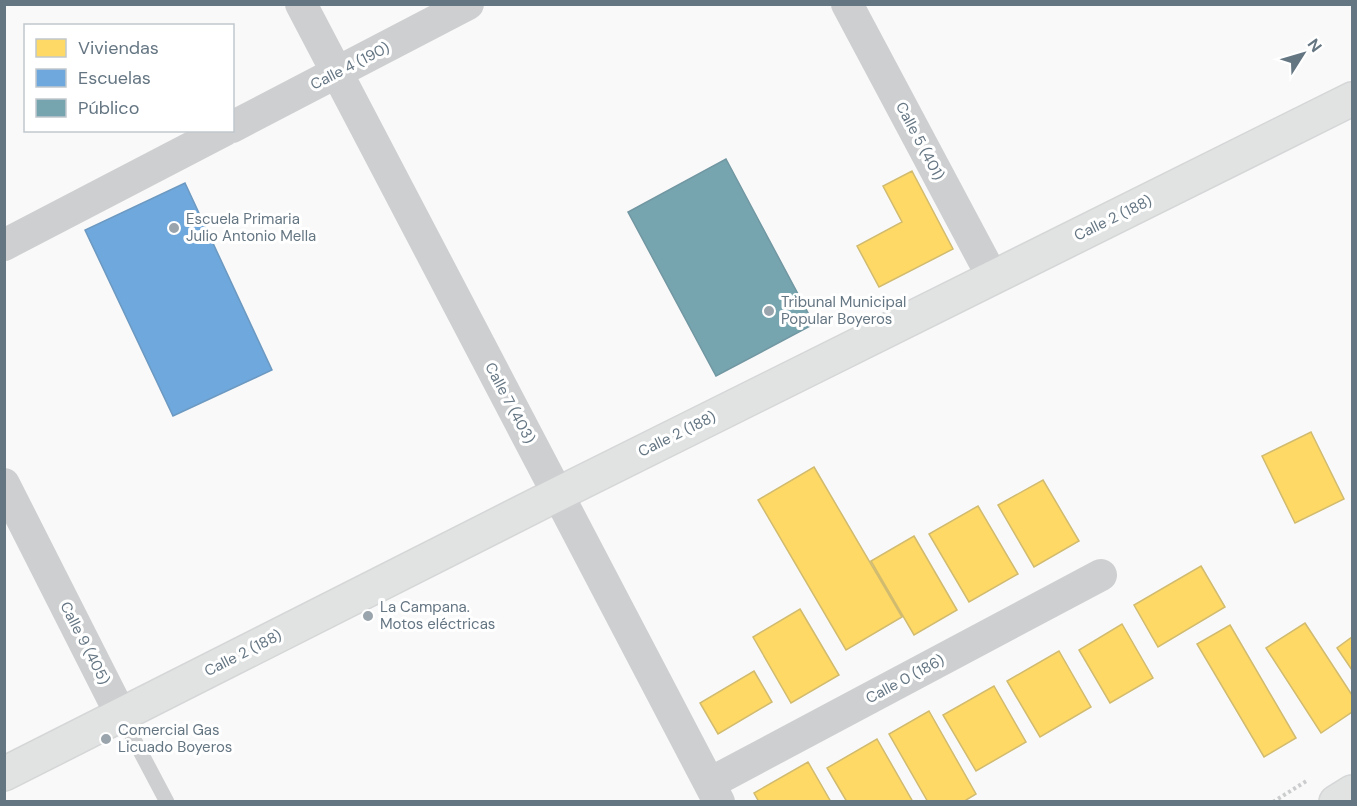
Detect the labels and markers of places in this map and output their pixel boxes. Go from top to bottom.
place label: Escuela Primaria Julio Antonio Mella [186,209,316,246]
marker: Escuela Primaria Julio Antonio Mella [167,221,181,235]
place label: Tribunal Municipal Popular Boyeros [781,292,906,329]
marker: Tribunal Municipal Popular Boyeros [762,304,776,318]
place label: La Campana. Motos eléctricas [380,597,495,634]
marker: La Campana. Motos eléctricas [361,609,375,623]
place label: Comercial Gas Licuado Boyeros [118,720,232,757]
marker: Comercial Gas Licuado Boyeros [99,732,113,746]

